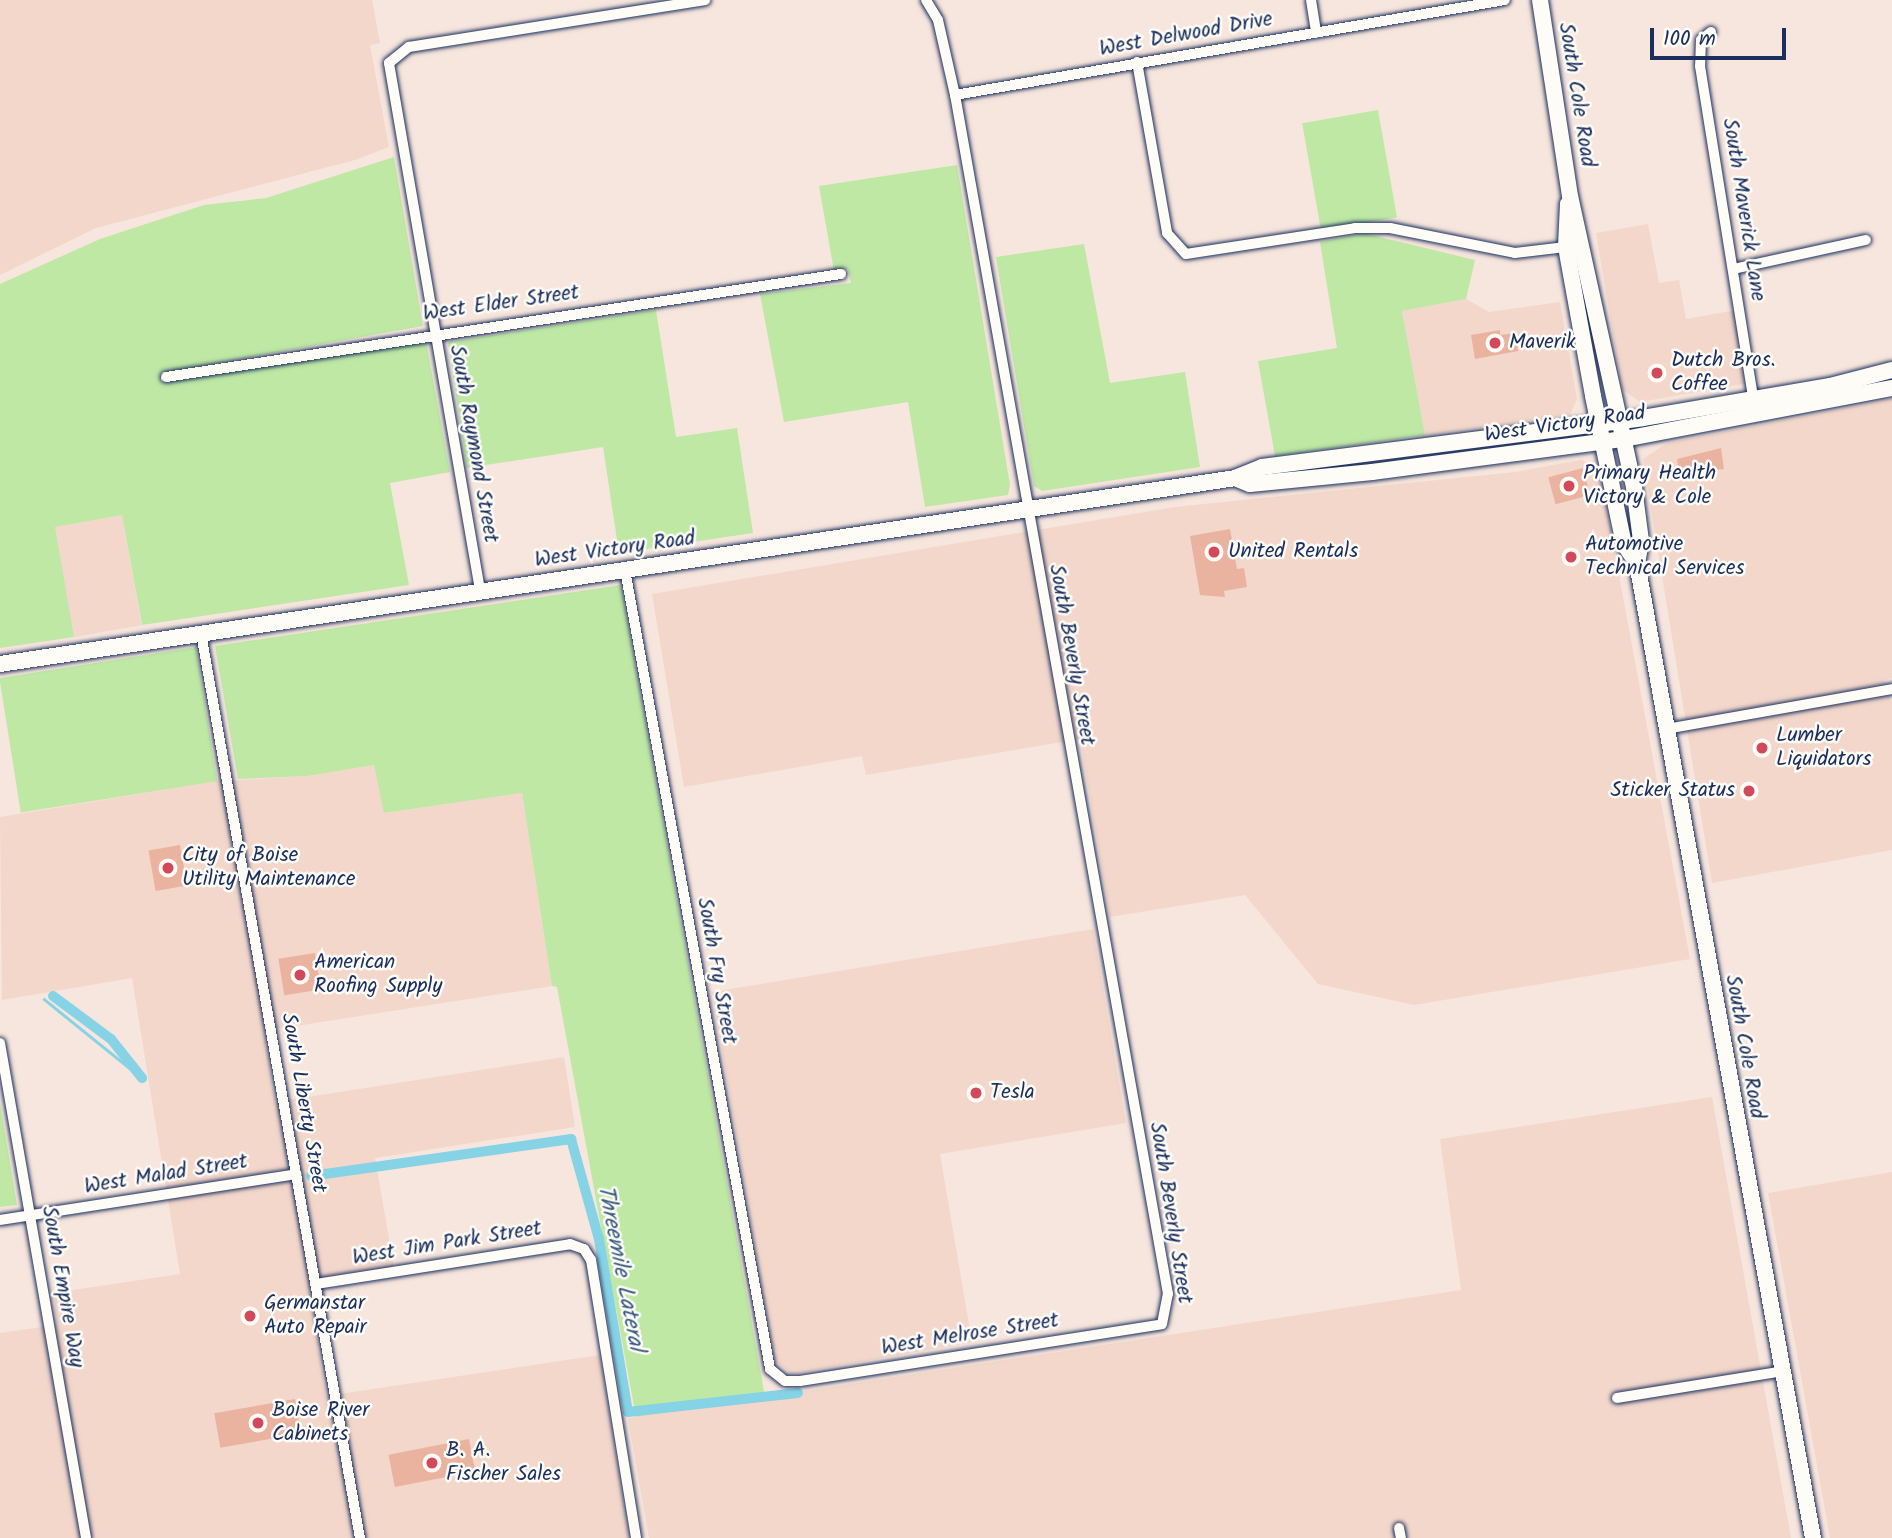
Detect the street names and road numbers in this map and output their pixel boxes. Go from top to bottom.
street label: West Delwood Drive [1097,7,1275,63]
street label: South Cole Road [1552,21,1600,169]
street label: South Maverick Lane [1716,117,1770,303]
street label: West Elder Street [421,281,581,327]
street label: South Raymond Street [443,343,503,545]
street label: West Victory Road [1483,401,1647,449]
street label: West Victory Road [533,526,697,574]
street label: South Beverly Street [1043,563,1099,747]
street label: South Fry Street [691,896,741,1046]
street label: South Cole Road [1719,973,1769,1121]
street label: South Liberty Street [275,1011,331,1195]
street label: South Beverly Street [1143,1120,1197,1306]
street label: West Malad Street [83,1150,249,1200]
street label: South Empire Way [35,1204,89,1370]
street label: West Jim Park Street [351,1217,543,1271]
street label: West Melrose Street [880,1309,1060,1361]

